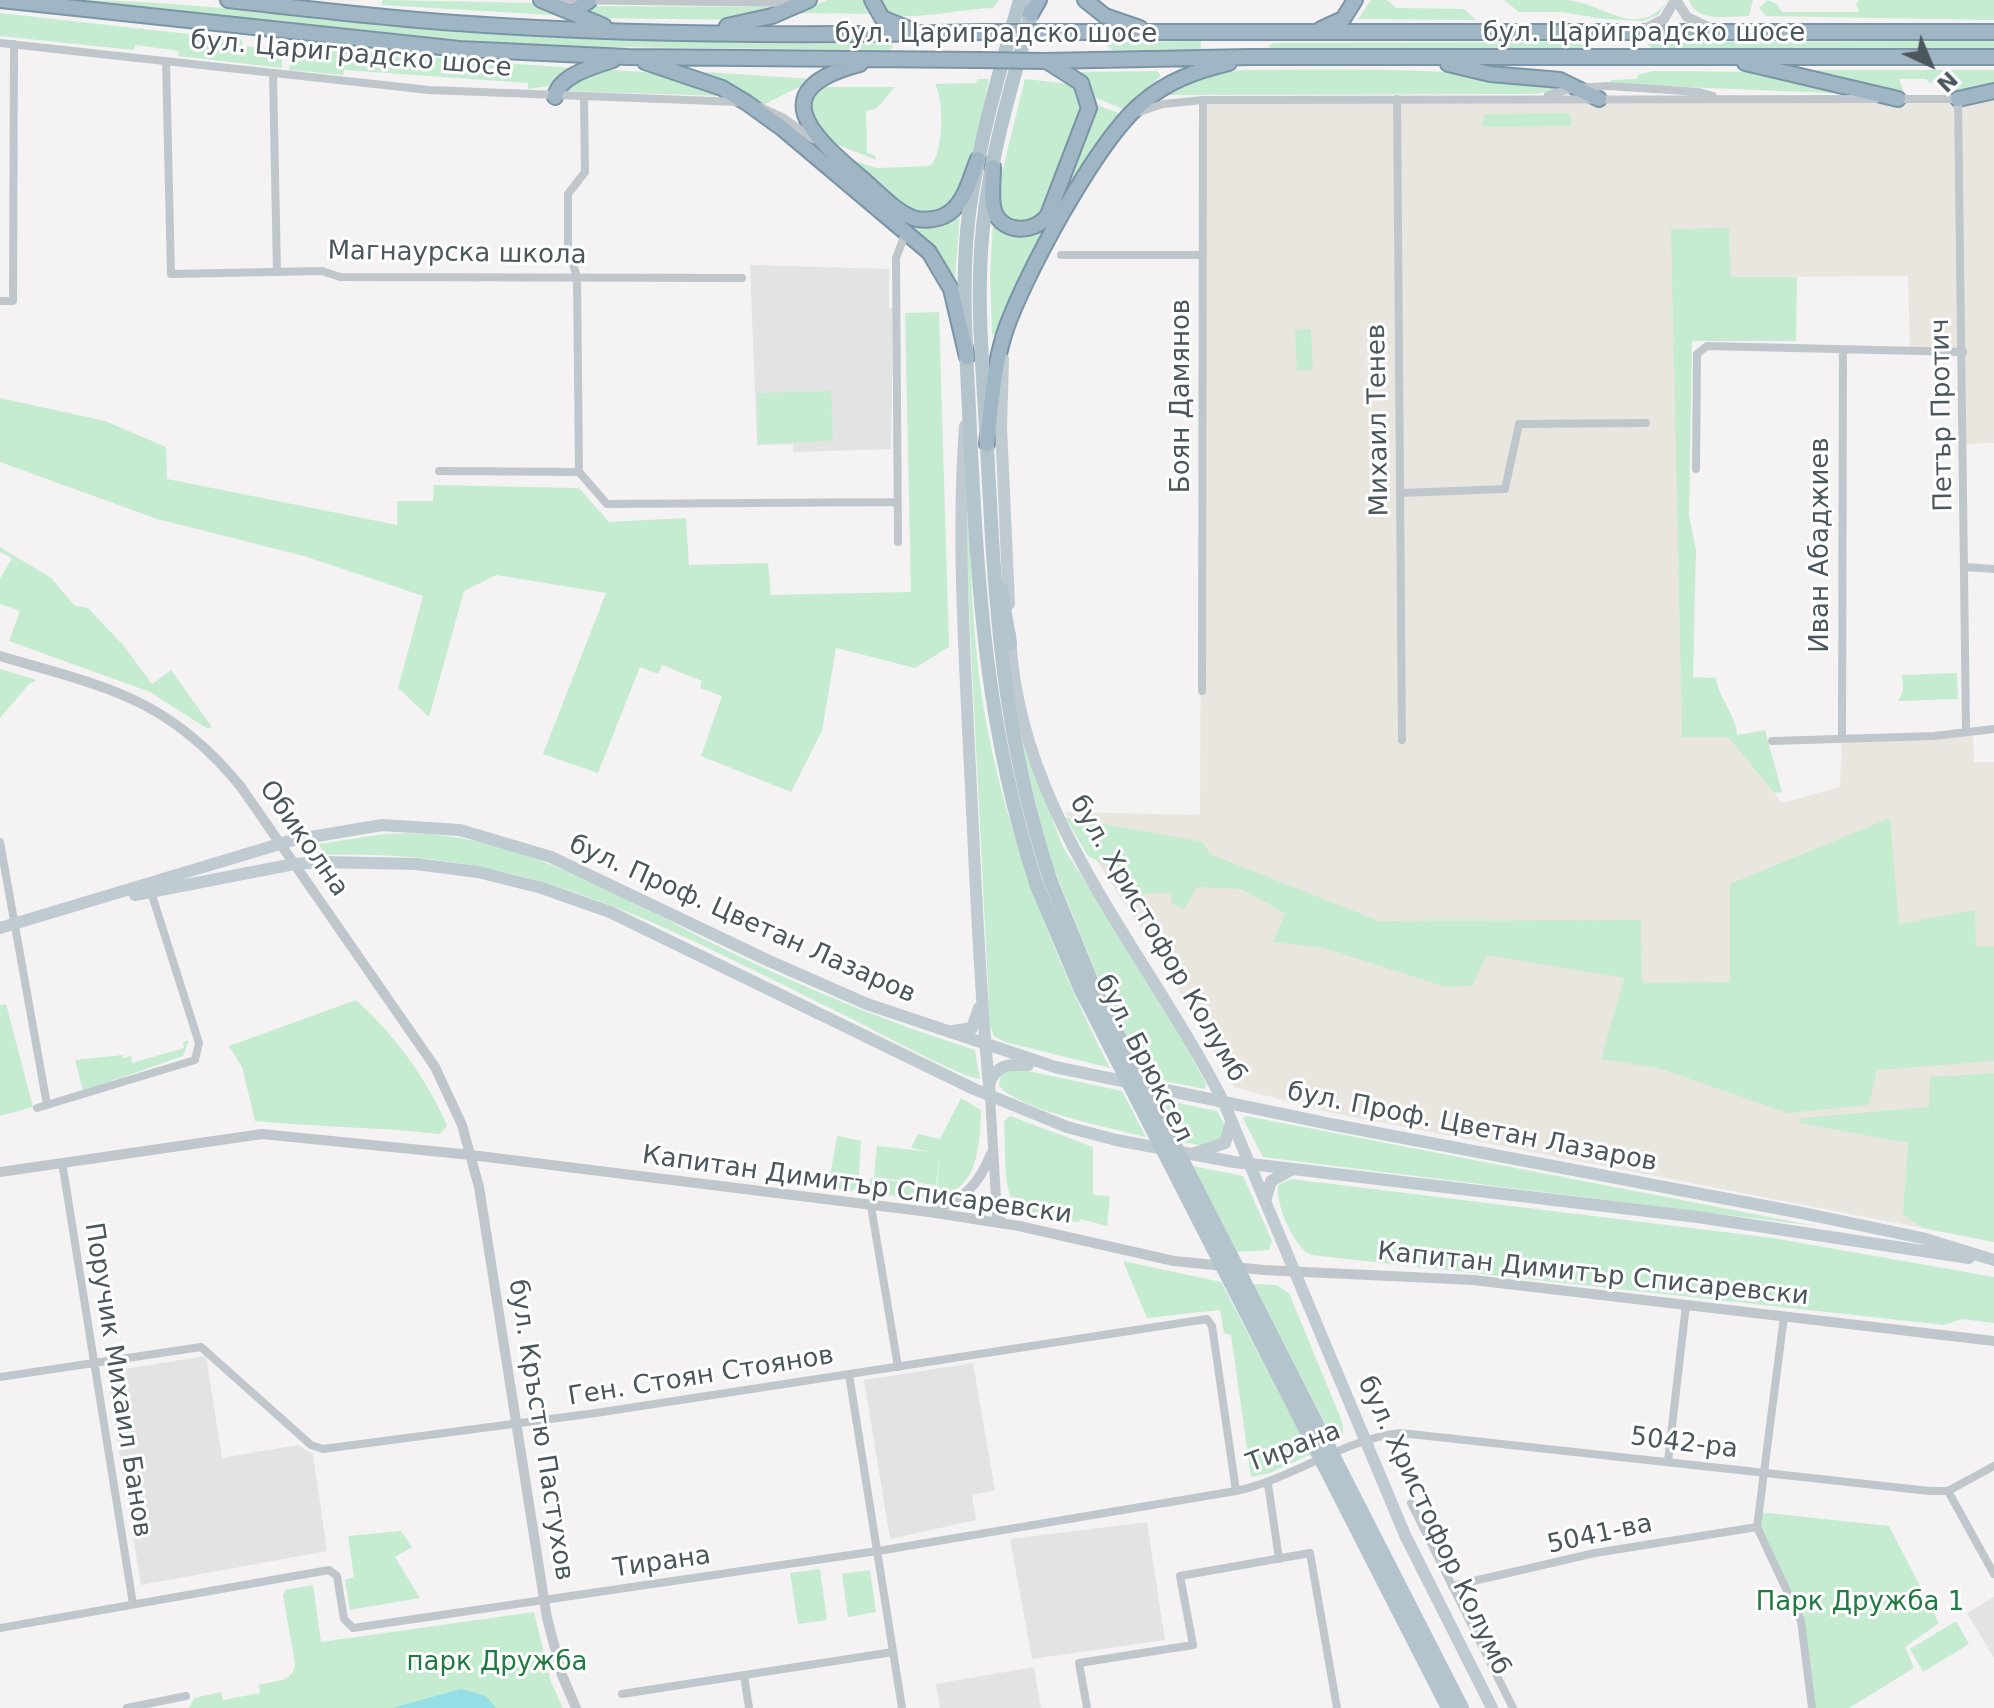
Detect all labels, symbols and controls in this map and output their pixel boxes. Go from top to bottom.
street label: бул. Цариградско шосе [1483,18,1805,50]
street label: бул. Цариградско шосе [835,19,1157,51]
north arrow [1890,24,1970,104]
street label: бул. Цариградско шосе [189,25,513,85]
text: N [1932,66,1962,97]
street label: Магнаурска школа [327,236,587,272]
street label: Боян Дамянов [1166,299,1198,493]
street label: Петър Протич [1926,318,1960,512]
street label: Михаил Тенев [1362,323,1396,517]
street label: Иван Абаджиев [1805,437,1837,653]
street label: Обиколна [252,775,354,903]
street label: бул. Христофор Колумб [1062,790,1252,1088]
street label: бул. Проф. Цветан Лазаров [564,829,920,1011]
street label: бул. Брюксел [1087,970,1199,1148]
street label: бул. Проф. Цветан Лазаров [1284,1077,1660,1179]
street label: Капитан Димитър Списаревски [640,1140,1074,1232]
street label: Поручик Михаил Банов [77,1221,157,1539]
street label: Капитан Димитър Списаревски [1376,1237,1810,1313]
street label: бул. Кръстю Пастухов [501,1277,579,1583]
street label: Ген. Стоян Стоянов [566,1341,836,1413]
street label: бул. Христофор Колумб [1350,1372,1516,1680]
street label: Тирана [1243,1416,1345,1480]
street label: 5042-ра [1629,1422,1739,1466]
street label: 5041-ва [1545,1509,1655,1561]
street label: Тирана [611,1541,713,1585]
park label: Парк Дружба 1 [1756,1587,1964,1619]
park label: парк Дружба [407,1647,587,1679]

